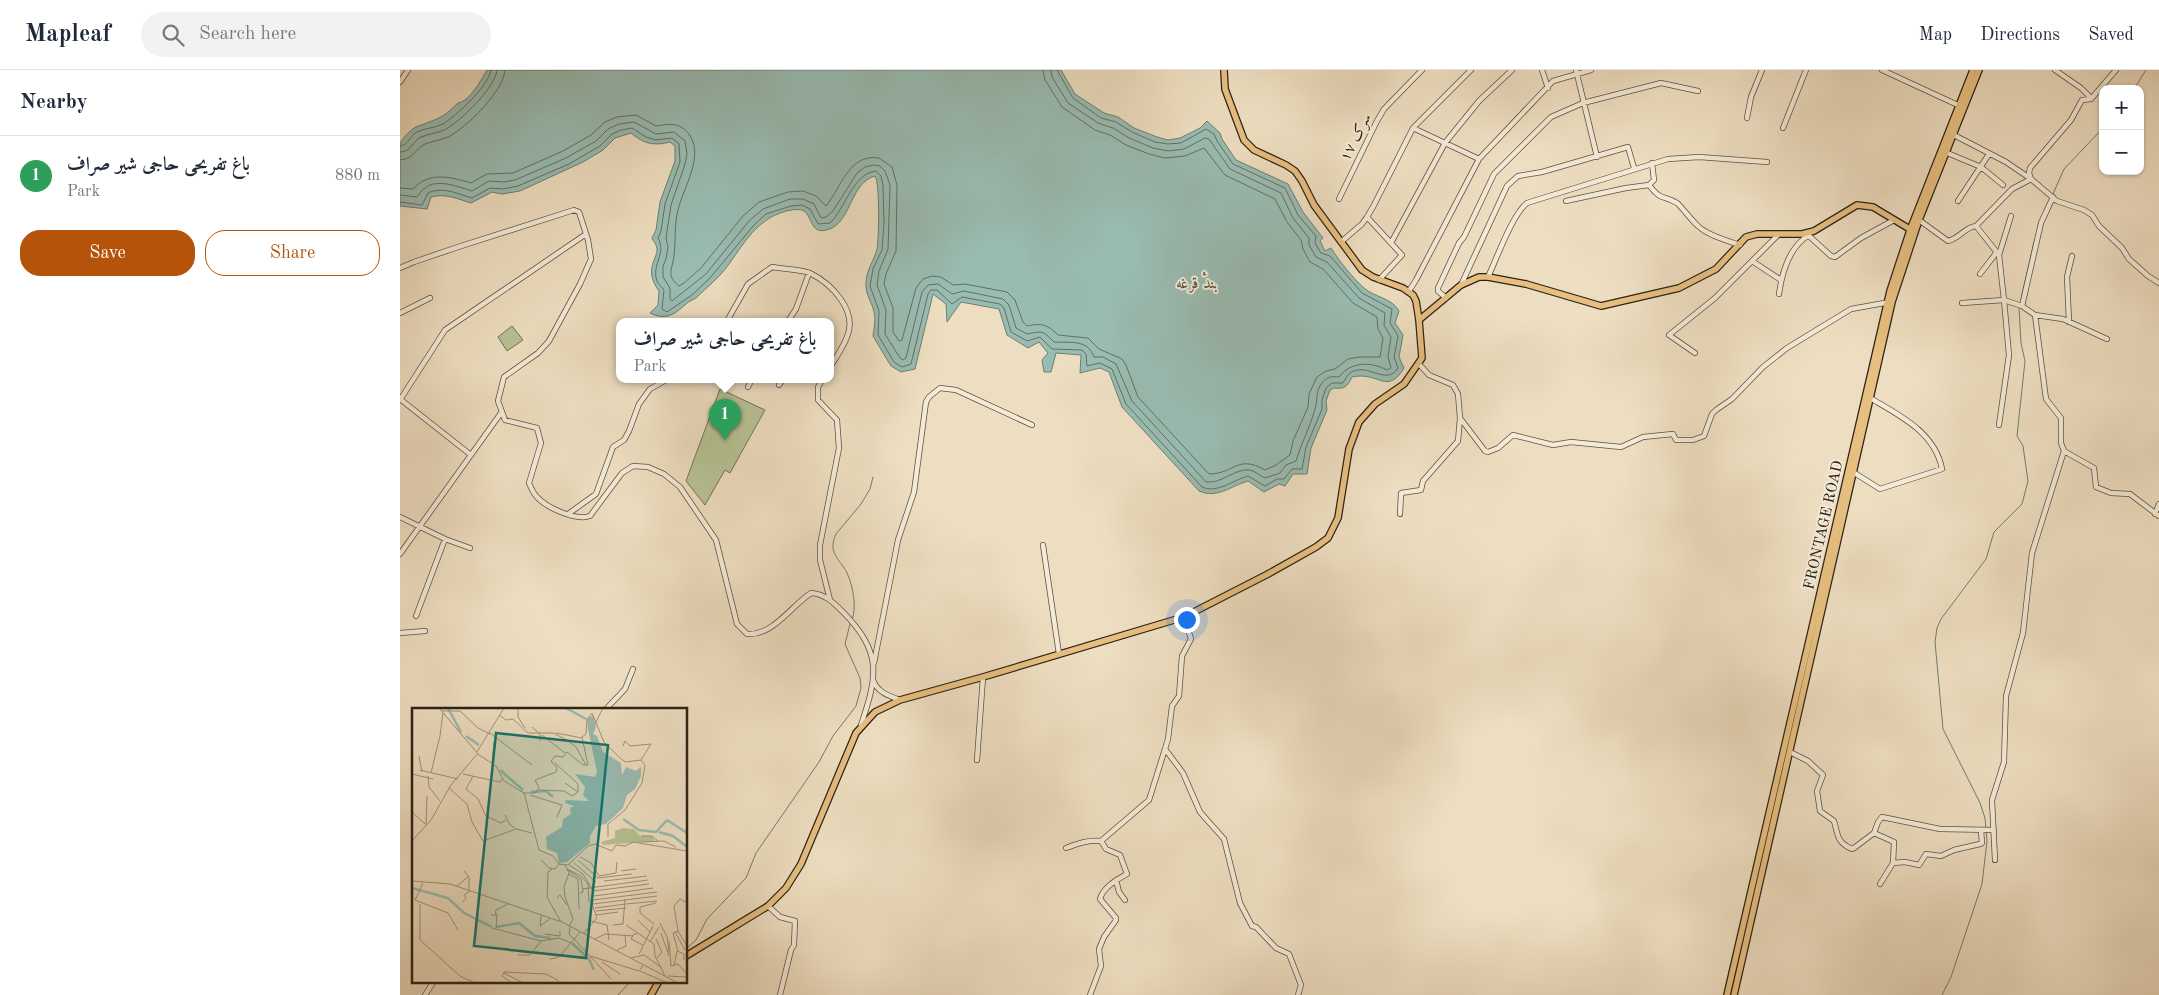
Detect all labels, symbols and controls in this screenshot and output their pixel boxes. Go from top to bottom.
search box [141,12,491,57]
icon: search [159,21,187,49]
text: Mapleaf [25,23,111,47]
text: Search here [199,25,296,44]
text: Map [1919,26,1952,44]
text: Directions [1980,26,2060,44]
text: Saved [2088,26,2134,44]
map controls [2099,85,2144,175]
button: + [2099,85,2144,130]
text: Nearby [20,92,88,113]
street label: سرک ۱۷ [1337,111,1376,164]
button: − [2099,130,2144,175]
text: باغ تفریحی حاجی شیر صراف [67,156,250,175]
text: 1 [31,168,41,184]
text: 880 m [335,168,380,184]
text: Park [67,184,100,200]
button: Save [20,230,195,276]
button: Share [205,230,380,276]
water label: بندٔ قرغه [1176,271,1218,293]
popup [616,318,834,383]
text: باغ تفریحی حاجی شیر صراف [634,331,816,350]
text: Park [634,359,666,375]
pin: 1 [709,399,741,440]
street label: FRONTAGE ROAD [1802,459,1847,591]
your location [1174,607,1200,633]
inset map [412,708,688,982]

